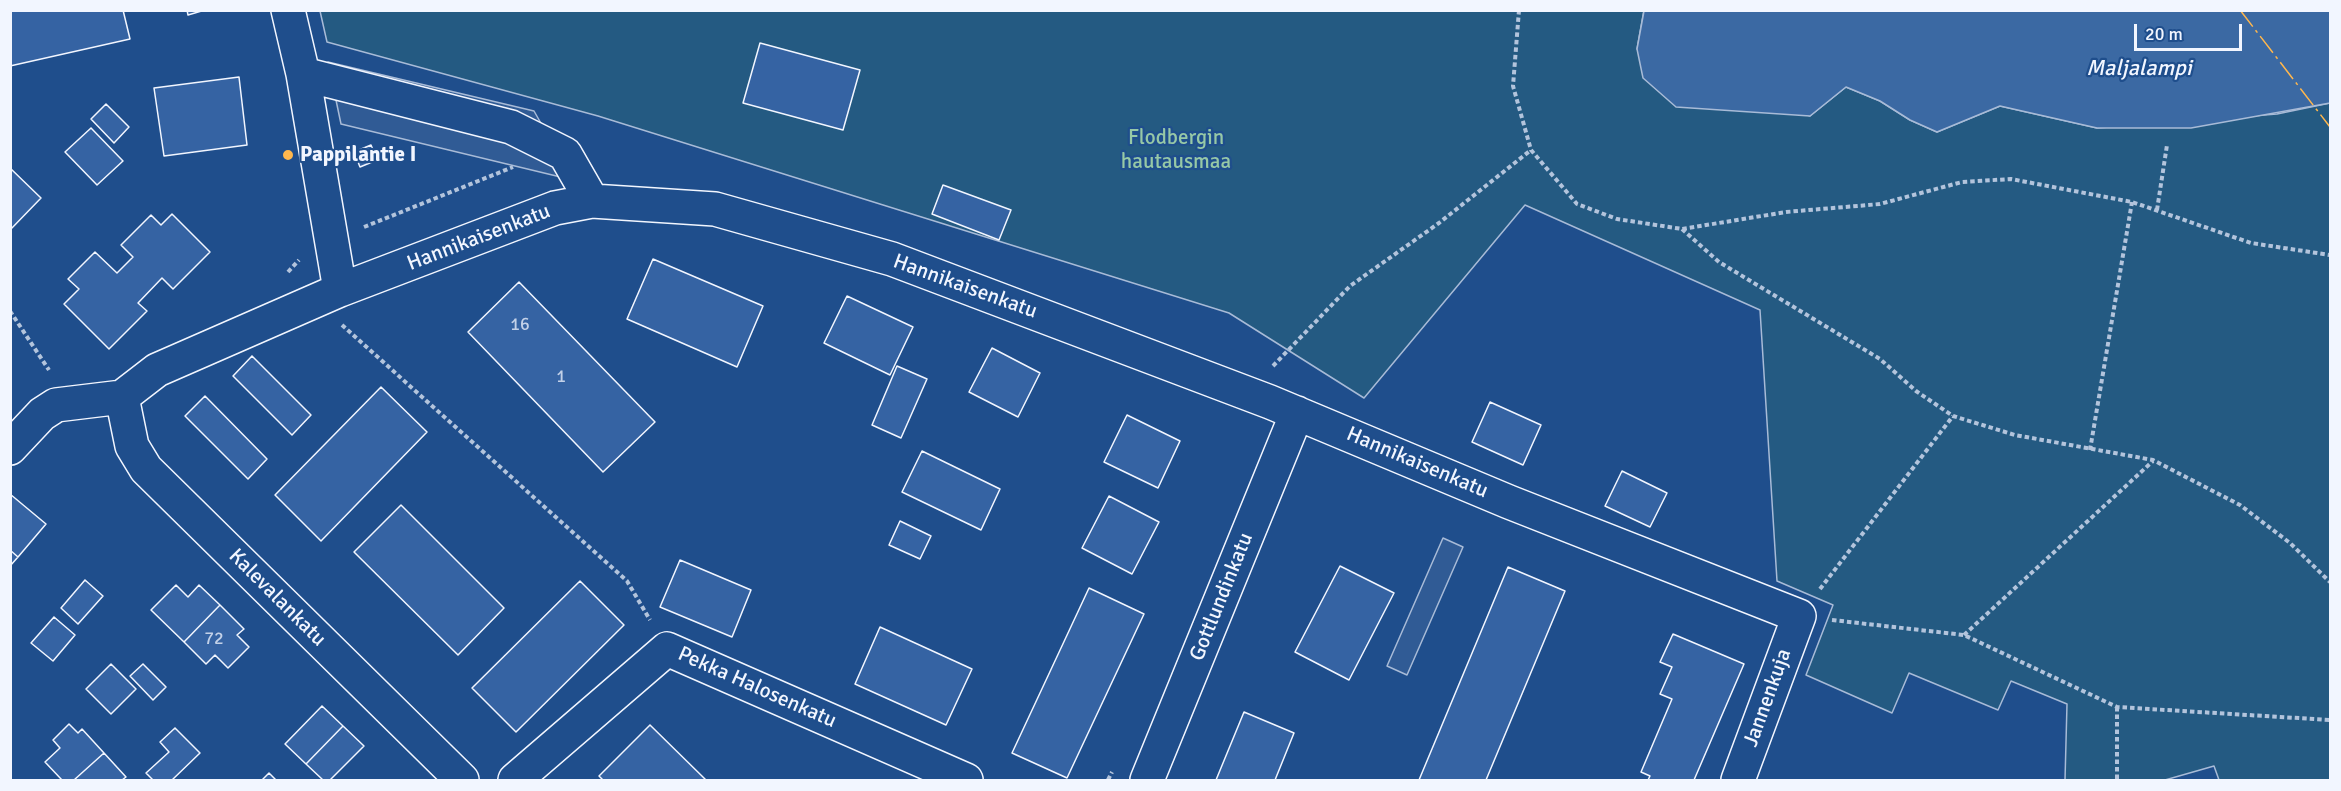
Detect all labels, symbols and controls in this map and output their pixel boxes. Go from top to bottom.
scale bar [2137,12,2245,50]
text: 20 m [2145,23,2183,45]
water label: Maljalampi [2086,56,2192,82]
park label: Flodbergin hautausmaa [1121,125,1231,175]
place label: Pappilantie I [300,142,416,168]
marker: Pappilantie I [281,148,295,162]
street label: Hannikaisenkatu [404,199,554,277]
street label: Hannikaisenkatu [890,249,1040,325]
house number: 16 [510,314,530,336]
house number: 1 [556,366,566,388]
street label: Hannikaisenkatu [1342,422,1492,504]
street label: Gottlundinkatu [1185,529,1259,665]
street label: Kalevalankatu [223,544,331,652]
house number: 72 [204,628,224,650]
street label: Pekka Halosenkatu [674,642,840,734]
street label: Jannenkuja [1739,646,1797,750]

